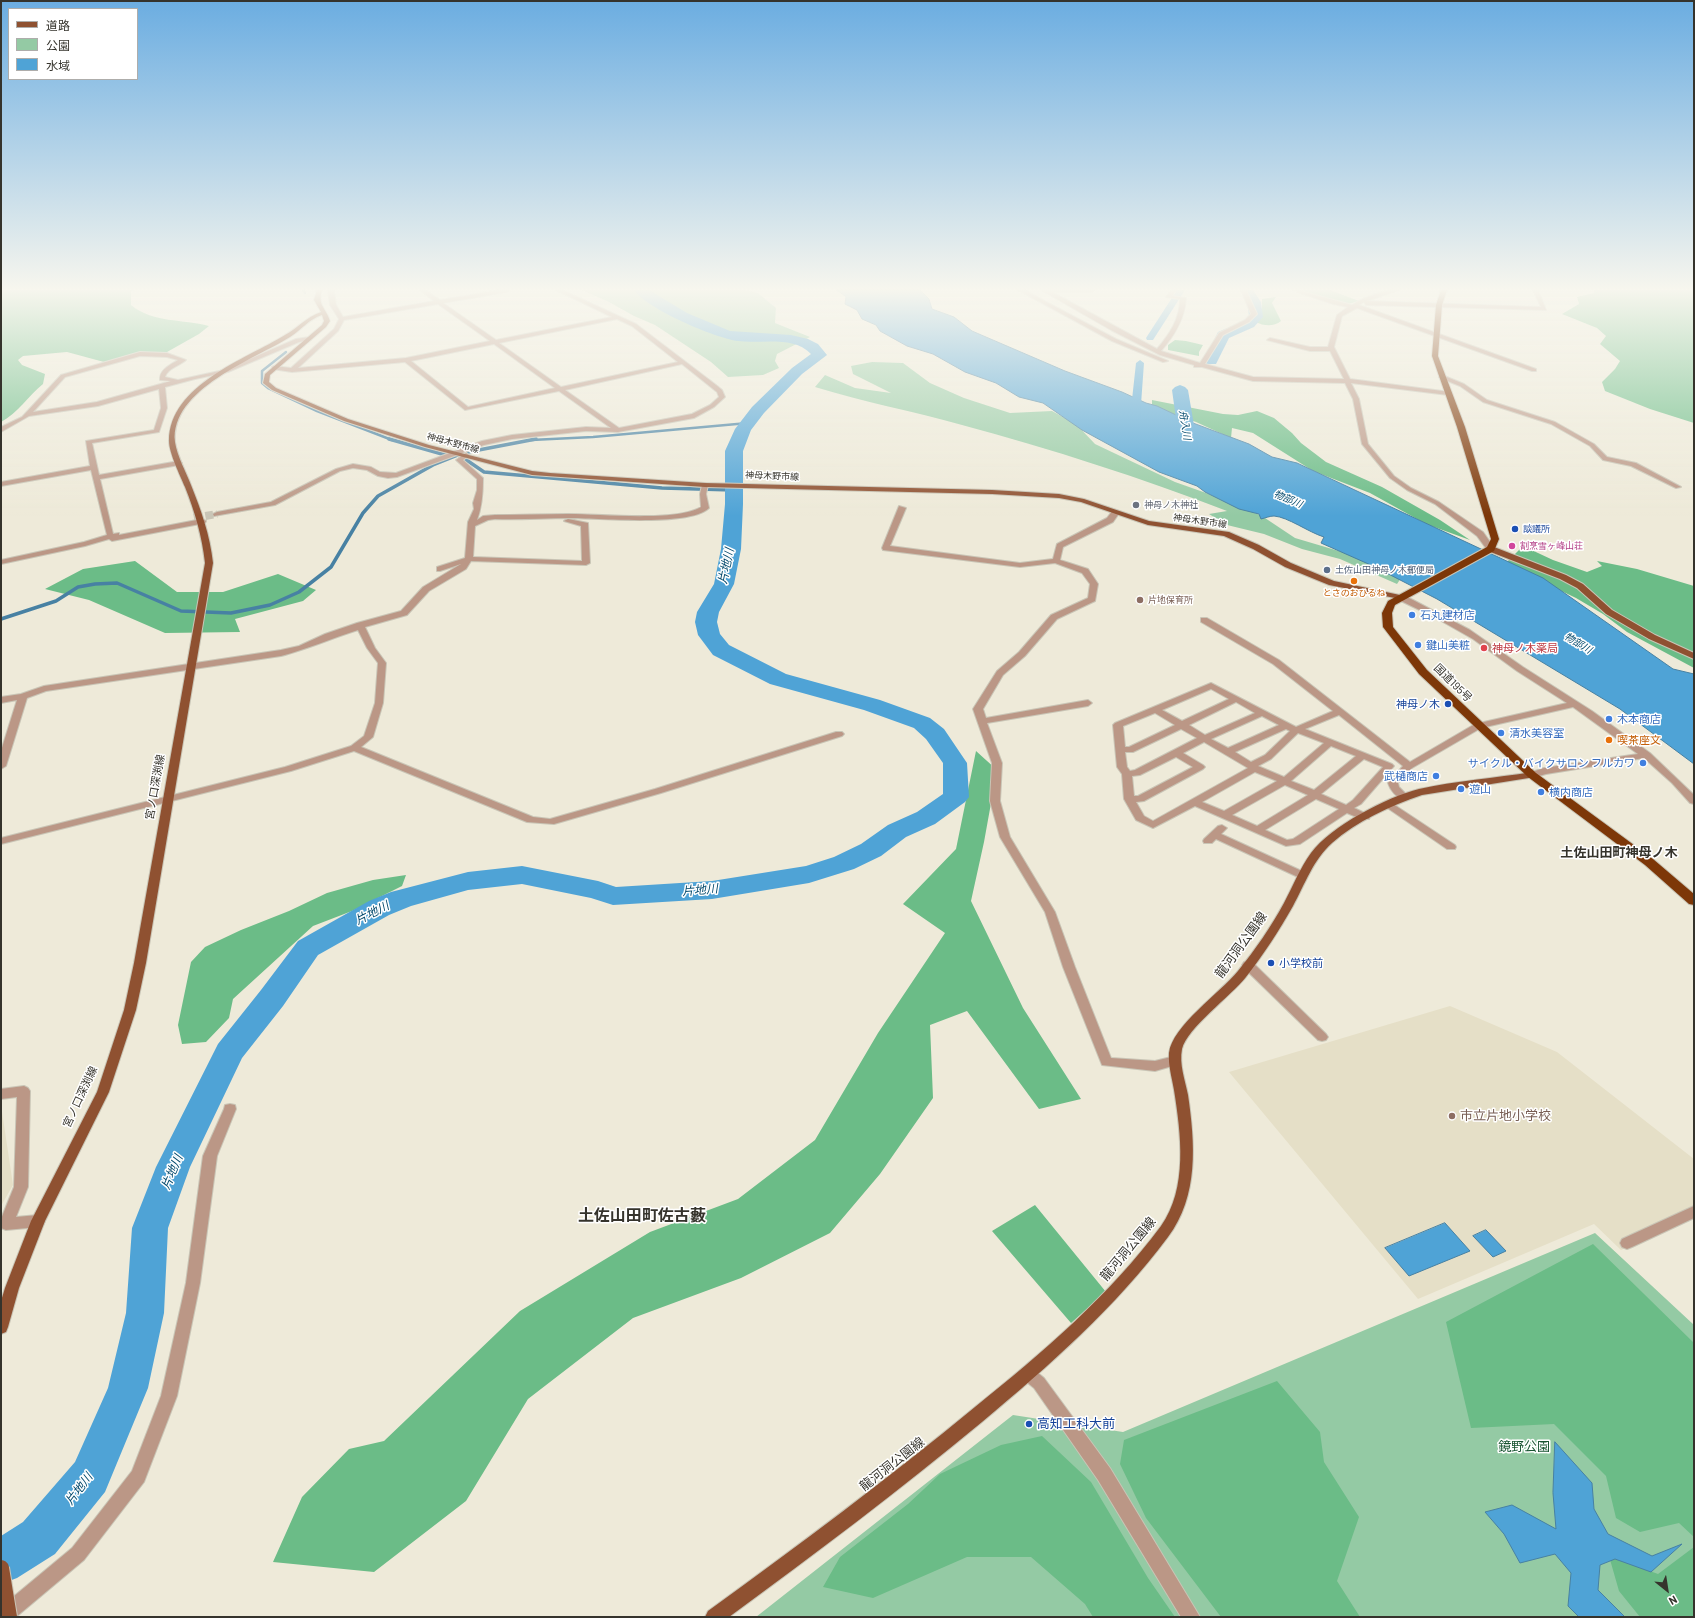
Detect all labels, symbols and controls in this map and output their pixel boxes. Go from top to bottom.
legend [8,8,138,80]
text: 道路 [46,18,70,32]
text: 公園 [46,38,70,52]
text: 水域 [46,58,70,72]
water label: 舟入川 [1177,409,1193,441]
street label: 神母木野市線 [426,431,480,455]
street label: 神母木野市線 [745,470,799,482]
water label: 物部川 [1272,488,1304,510]
marker: 神母ノ木神社 [1131,500,1141,510]
place label: 神母ノ木神社 [1144,500,1198,510]
street label: 神母木野市線 [1173,512,1227,530]
marker: 談議所 [1510,524,1520,534]
place label: 談議所 [1523,524,1550,534]
marker: 割烹雪ヶ峰山荘 [1507,541,1517,551]
place label: 割烹雪ヶ峰山荘 [1520,541,1583,551]
water label: 片地川 [715,547,737,585]
marker: 土佐山田神母ノ木郵便局 [1322,565,1332,575]
place label: 土佐山田神母ノ木郵便局 [1335,565,1434,575]
marker: とさのおひるね [1349,576,1359,586]
place label: とさのおひるね [1323,588,1385,598]
marker: 片地保育所 [1135,595,1145,605]
place label: 片地保育所 [1148,595,1193,605]
place label: 石丸建材店 [1420,608,1475,622]
marker: 石丸建材店 [1407,610,1417,620]
water label: 物部川 [1562,630,1594,656]
place label: 鍵山美粧 [1426,638,1470,652]
marker: 鍵山美粧 [1413,640,1423,650]
place label: 神母ノ木薬局 [1492,641,1558,655]
marker: 神母ノ木薬局 [1479,643,1489,653]
street label: 国道195号 [1431,661,1475,705]
place label: 神母ノ木 [1396,697,1440,711]
marker: 神母ノ木 [1443,699,1453,709]
place label: 木本商店 [1617,712,1661,726]
marker: 木本商店 [1604,714,1614,724]
place label: 清水美容室 [1509,726,1564,740]
marker: 清水美容室 [1496,728,1506,738]
place label: 喫茶座文 [1617,733,1661,747]
marker: 喫茶座文 [1604,735,1614,745]
street label: 宮ノ口深渕線 [143,753,167,821]
place label: サイクル・バイクサロン フルカワ [1468,756,1635,770]
marker: サイクル・バイクサロン フルカワ [1638,758,1648,768]
place label: 武樋商店 [1384,769,1428,783]
marker: 武樋商店 [1431,771,1441,781]
place label: 遊山 [1469,782,1491,796]
marker: 遊山 [1456,784,1466,794]
place label: 横内商店 [1549,785,1593,799]
marker: 横内商店 [1536,787,1546,797]
district label: 土佐山田町神母ノ木 [1561,845,1677,861]
water label: 片地川 [681,881,719,899]
water label: 片地川 [353,898,391,928]
street label: 龍河洞公園線 [1212,909,1270,981]
place label: 小学校前 [1279,956,1323,970]
marker: 小学校前 [1266,958,1276,968]
street label: 宮ノ口深渕線 [60,1064,100,1130]
place label: 市立片地小学校 [1460,1108,1551,1124]
marker: 市立片地小学校 [1447,1111,1457,1121]
water label: 片地川 [158,1153,186,1191]
district label: 土佐山田町佐古藪 [578,1206,706,1226]
street label: 龍河洞公園線 [1097,1214,1159,1284]
place label: 高知工科大前 [1037,1416,1115,1432]
marker: 高知工科大前 [1024,1419,1034,1429]
street label: 龍河洞公園線 [856,1434,928,1494]
park label: 鏡野公園 [1498,1439,1550,1455]
water label: 片地川 [62,1470,96,1508]
north arrow [1647,1570,1687,1610]
text: N [1667,1593,1680,1608]

